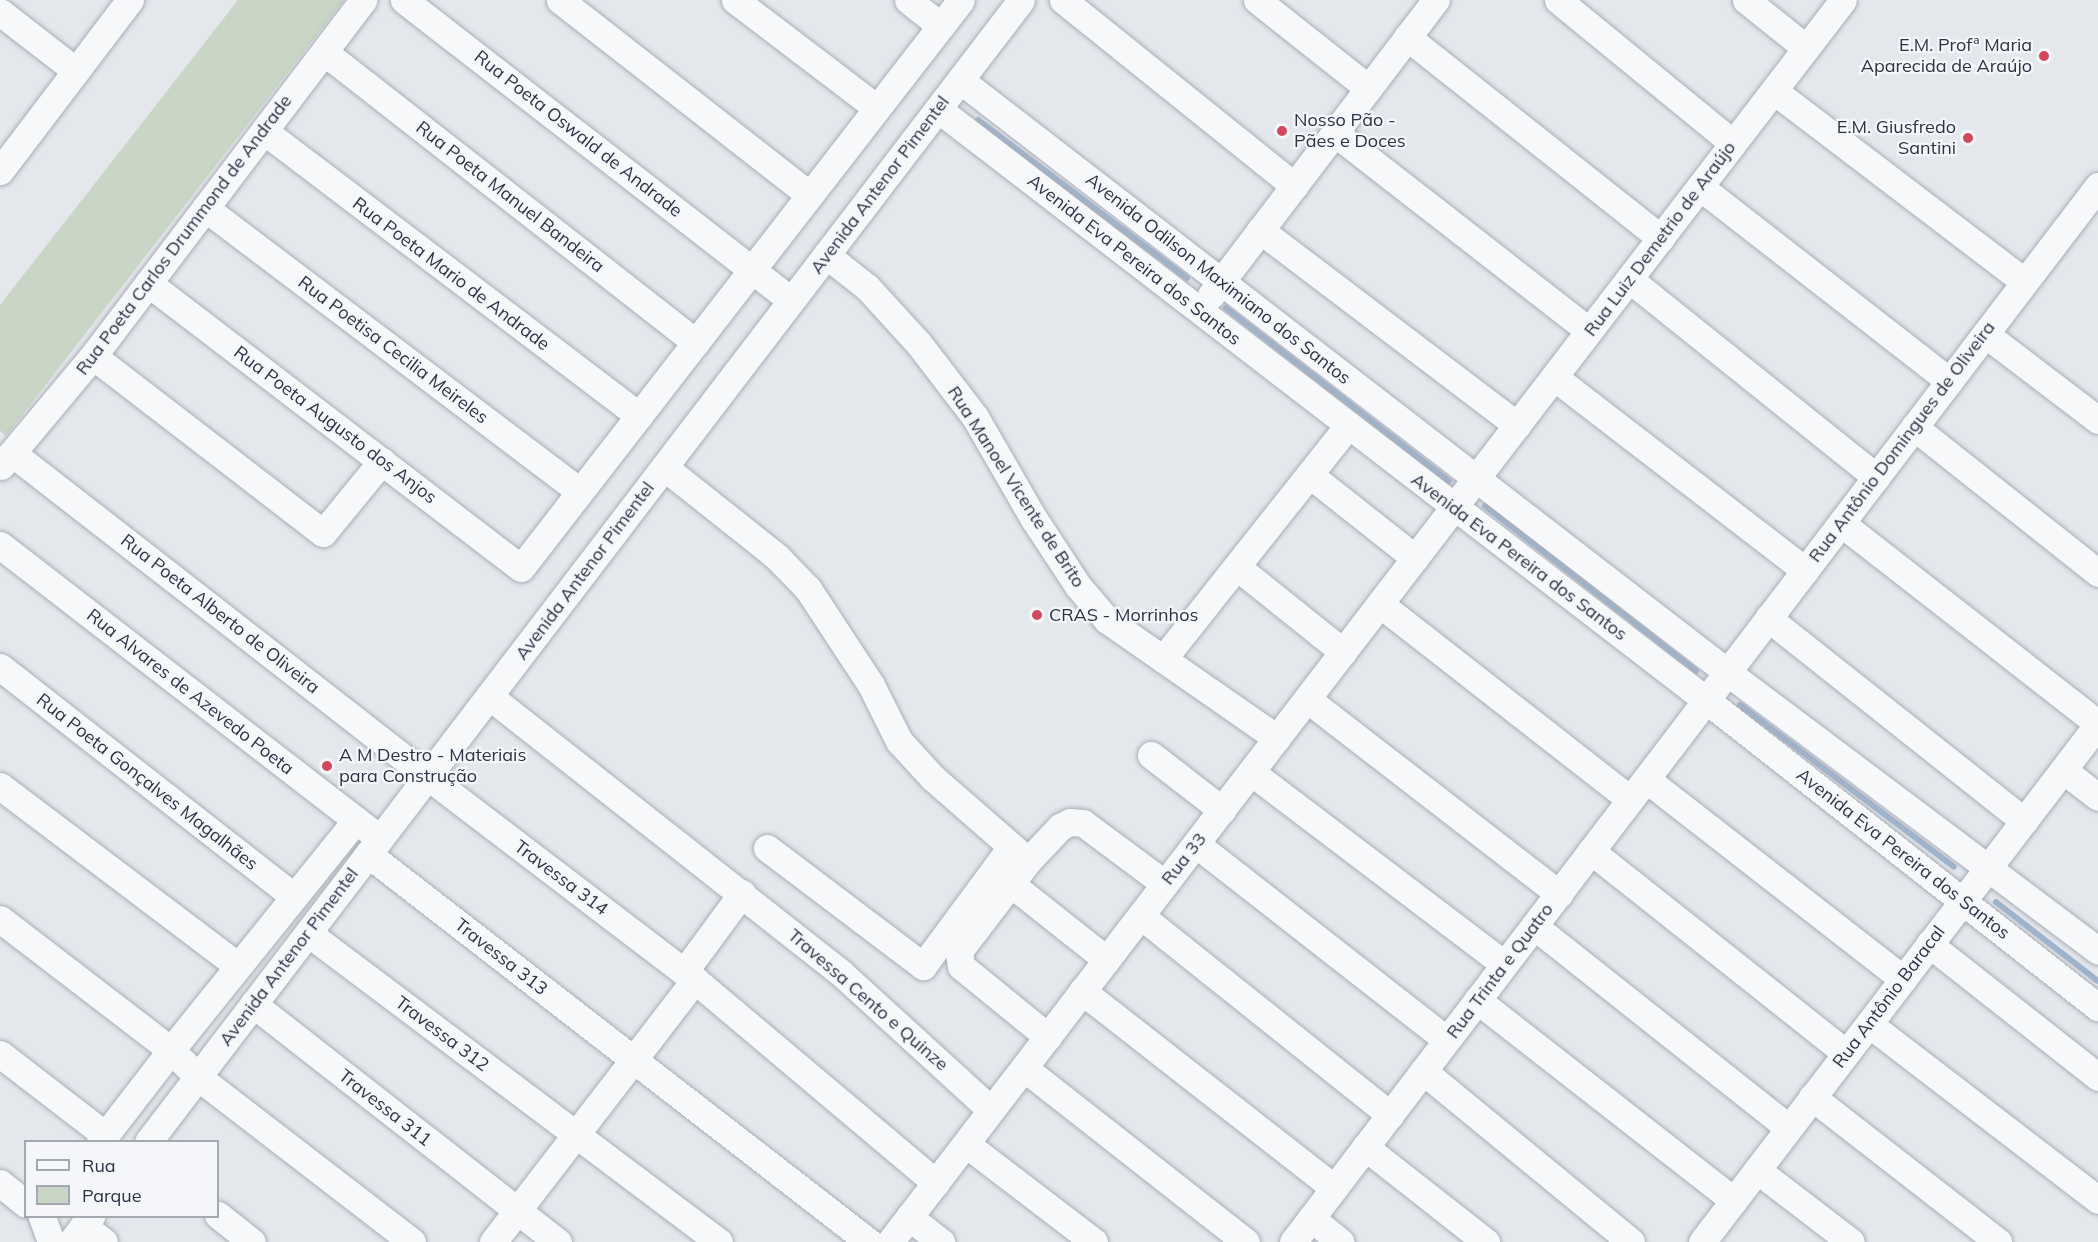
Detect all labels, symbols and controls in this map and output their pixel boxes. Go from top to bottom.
place label: E.M. Profª Maria Aparecida de Araújo [1861,35,2032,78]
street label: Rua Poeta Oswald de Andrade [470,46,686,222]
marker: E.M. Profª Maria Aparecida de Araújo [2037,49,2051,63]
street label: Rua Poeta Carlos Drummond de Andrade [72,91,296,379]
street label: Avenida Antenor Pimentel [806,92,954,278]
place label: Nosso Pão - Pães e Doces [1294,110,1406,152]
street label: Rua Poeta Manuel Bandeira [411,117,609,277]
place label: E.M. Giusfredo Santini [1837,117,1956,160]
marker: Nosso Pão - Pães e Doces [1275,124,1289,138]
marker: E.M. Giusfredo Santini [1961,131,1975,145]
street label: Rua Luiz Demetrio de Araújo [1580,137,1740,341]
street label: Avenida Odilson Maximiano dos Santos [1081,169,1355,389]
street label: Avenida Eva Pereira dos Santos [1023,170,1245,350]
street label: Rua Poeta Mario de Andrade [348,193,554,355]
street label: Rua Poetisa Cecilia Meireles [294,272,492,428]
street label: Rua Antônio Domingues de Oliveira [1804,317,2000,567]
street label: Rua Poeta Augusto dos Anjos [229,342,441,508]
street label: Rua Manoel Vicente de Brito [943,382,1089,592]
street label: Avenida Eva Pereira dos Santos [1407,469,1631,645]
street label: Avenida Antenor Pimentel [511,478,659,664]
street label: Rua Poeta Alberto de Oliveira [116,530,324,698]
street label: Rua Alvares de Azevedo Poeta [82,604,298,780]
place label: CRAS - Morrinhos [1049,604,1198,626]
marker: CRAS - Morrinhos [1030,608,1044,622]
street label: Rua Poeta Gonçalves Magalhães [32,689,262,875]
place label: A M Destro - Materiais para Construção [339,745,526,788]
marker: A M Destro - Materiais para Construção [320,759,334,773]
street label: Avenida Eva Pereira dos Santos [1792,764,2014,944]
street label: Rua 33 [1157,829,1211,889]
street label: Travessa 314 [510,836,612,920]
street label: Avenida Antenor Pimentel [215,864,363,1050]
street label: Rua Trinta e Quatro [1442,899,1558,1043]
street label: Travessa 313 [450,914,552,1000]
street label: Rua Antônio Baracal [1828,922,1950,1072]
street label: Travessa Cento e Quinze [784,925,952,1075]
street label: Travessa 312 [391,992,493,1076]
street label: Travessa 311 [334,1065,436,1151]
legend [24,1140,219,1218]
text: Rua [82,1154,116,1177]
text: Parque [82,1184,141,1207]

